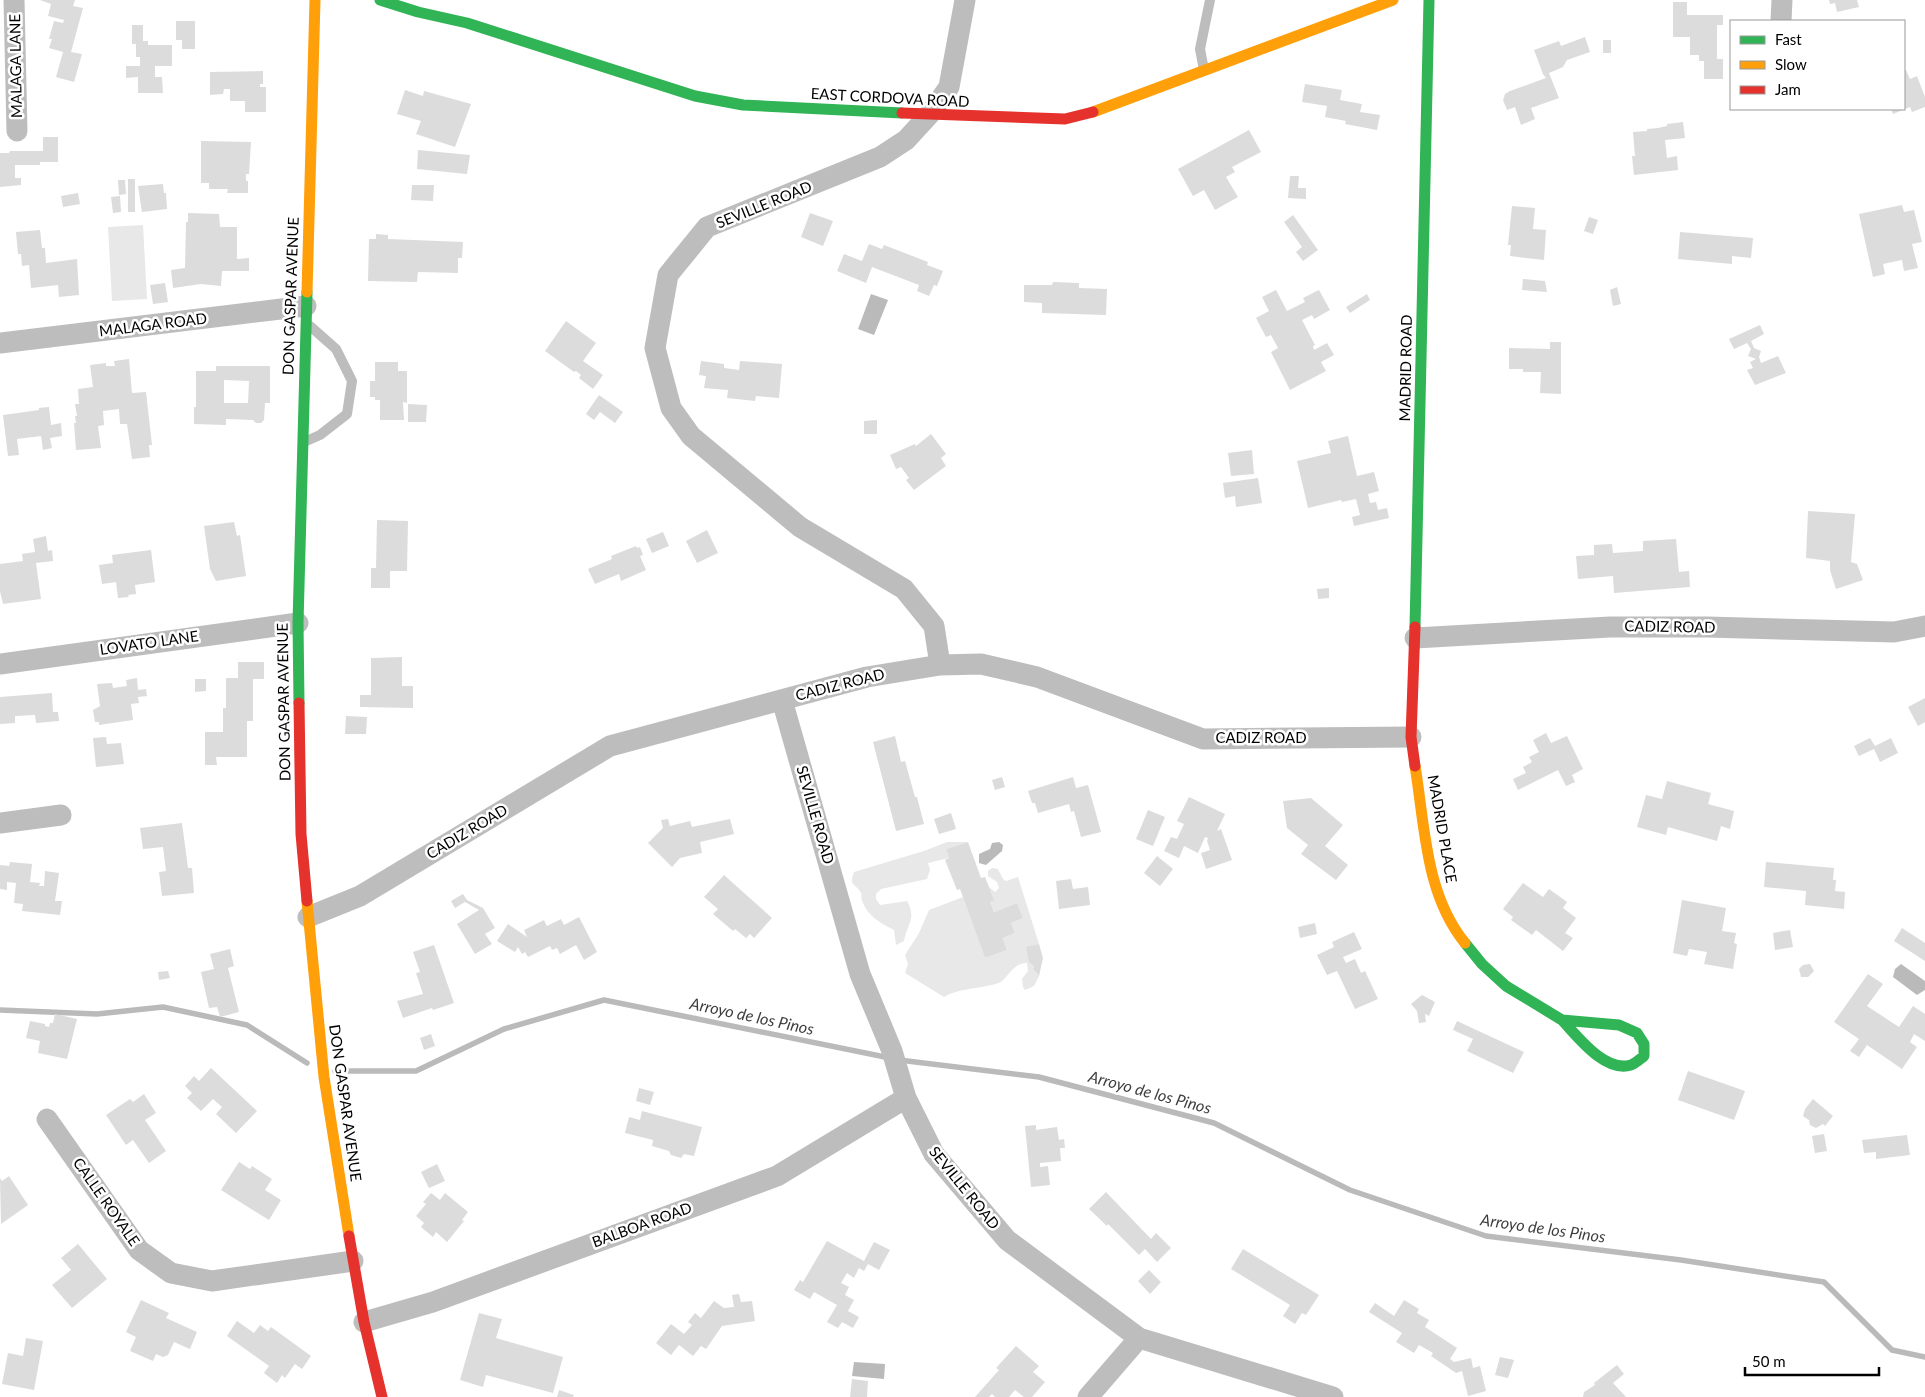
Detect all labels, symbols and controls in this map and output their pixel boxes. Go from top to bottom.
street label: MALAGA LANE [5,14,25,118]
legend [1730,20,1905,110]
text: Fast [1775,30,1802,48]
text: Slow [1775,55,1807,73]
text: Jam [1775,80,1801,98]
street label: EAST CORDOVA ROAD [810,84,970,110]
street label: SEVILLE ROAD [713,177,814,231]
street label: DON GASPAR AVENUE [278,217,302,375]
street label: MALAGA ROAD [98,308,208,340]
street label: MADRID ROAD [1395,314,1415,422]
street label: CADIZ ROAD [1624,616,1716,636]
street label: DON GASPAR AVENUE [273,623,293,781]
street label: LOVATO LANE [98,626,199,658]
street label: CADIZ ROAD [793,664,886,704]
street label: CADIZ ROAD [1215,728,1307,746]
street label: SEVILLE ROAD [793,763,839,866]
street label: MADRID PLACE [1425,773,1461,884]
street label: CADIZ ROAD [423,800,510,862]
water label: Arroyo de los Pinos [688,993,816,1038]
street label: DON GASPAR AVENUE [326,1023,366,1183]
water label: Arroyo de los Pinos [1086,1066,1214,1117]
street label: SEVILLE ROAD [926,1142,1004,1233]
street label: CALLE ROYALE [70,1154,144,1249]
street label: BALBOA ROAD [589,1198,694,1250]
water label: Arroyo de los Pinos [1478,1209,1607,1246]
scale bar [1745,1344,1879,1376]
text: 50 m [1752,1352,1786,1370]

